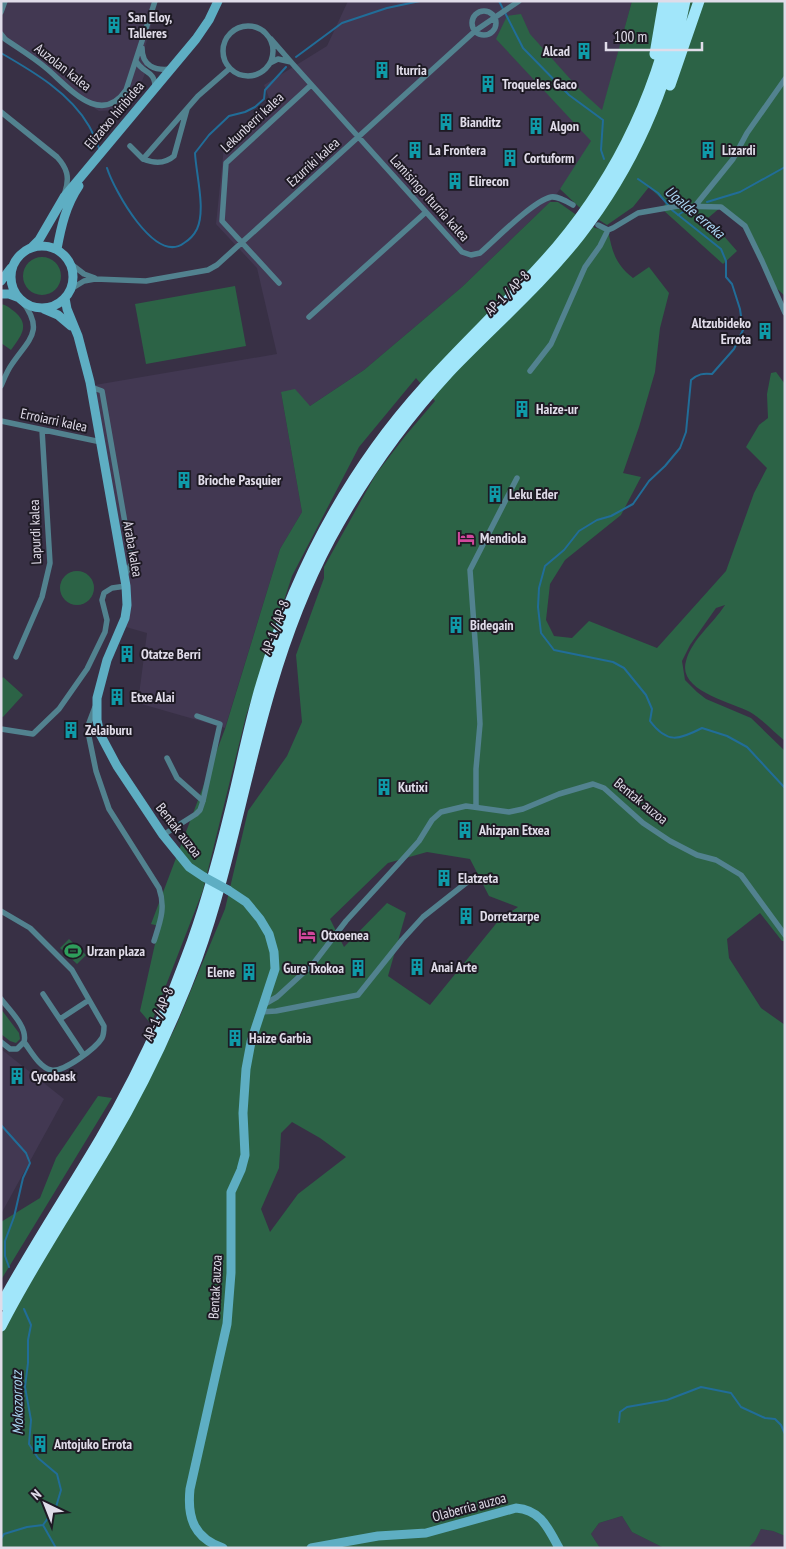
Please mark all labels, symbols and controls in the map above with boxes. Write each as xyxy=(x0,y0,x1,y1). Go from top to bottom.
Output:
place label: San Eloy, Talleres xyxy=(128,8,172,42)
building icon: San Eloy, Talleres xyxy=(104,15,124,35)
scale bar xyxy=(606,20,702,52)
text: 100 m xyxy=(614,27,647,46)
street label: Auzolan kalea xyxy=(31,39,95,95)
building icon: Alcad xyxy=(574,41,594,61)
place label: Alcad xyxy=(542,42,570,60)
building icon: Iturria xyxy=(372,60,392,80)
place label: Iturria xyxy=(396,61,427,79)
building icon: Troqueles Gaco xyxy=(478,74,498,94)
place label: Troqueles Gaco xyxy=(502,75,577,93)
street label: Elizatxo hiribidea xyxy=(80,77,148,153)
street label: Lekunberri kalea xyxy=(217,88,287,156)
building icon: Bianditz xyxy=(436,112,456,132)
place label: Bianditz xyxy=(460,113,501,131)
building icon: Algon xyxy=(526,116,546,136)
place label: Algon xyxy=(549,117,579,135)
street label: Ezurriki kalea xyxy=(283,134,343,190)
building icon: La Frontera xyxy=(405,140,425,160)
building icon: Lizardi xyxy=(698,140,718,160)
place label: La Frontera xyxy=(429,141,486,159)
place label: Lizardi xyxy=(722,141,756,159)
building icon: Cortuform xyxy=(500,148,520,168)
place label: Cortuform xyxy=(524,149,574,167)
street label: Lamisingo Iturria kalea xyxy=(386,151,474,245)
building icon: Elirecon xyxy=(445,171,465,191)
place label: Elirecon xyxy=(469,172,509,190)
water label: Ugalde erreka xyxy=(661,182,729,243)
street label: AP-1 / AP-8 xyxy=(481,267,533,319)
place label: Altzubideko Errota xyxy=(691,314,751,348)
building icon: Altzubideko Errota xyxy=(755,321,775,341)
building icon: Haize-ur xyxy=(512,399,532,419)
place label: Haize-ur xyxy=(536,400,579,418)
street label: Erroiarri kalea xyxy=(19,404,89,436)
building icon: Brioche Pasquier xyxy=(174,470,194,490)
place label: Brioche Pasquier xyxy=(198,471,282,489)
building icon: Leku Eder xyxy=(485,484,505,504)
place label: Leku Eder xyxy=(509,485,559,503)
street label: Lapurdi kalea xyxy=(25,499,45,565)
street label: Araba kalea xyxy=(119,520,147,578)
hotel icon: Mendiola xyxy=(456,528,476,548)
place label: Mendiola xyxy=(480,529,527,547)
street label: AP-1 / AP-8 xyxy=(257,597,293,657)
building icon: Bidegain xyxy=(446,615,466,635)
place label: Bidegain xyxy=(470,616,514,634)
building icon: Otatze Berri xyxy=(117,644,137,664)
place label: Otatze Berri xyxy=(141,645,201,663)
building icon: Etxe Alai xyxy=(107,687,127,707)
place label: Etxe Alai xyxy=(131,688,175,706)
building icon: Zelaiburu xyxy=(61,720,81,740)
place label: Zelaiburu xyxy=(85,721,132,739)
street label: Bentak auzoa xyxy=(610,774,672,828)
building icon: Kutixi xyxy=(374,777,394,797)
place label: Kutixi xyxy=(398,778,428,796)
street label: Bentak auzoa xyxy=(152,799,206,861)
building icon: Ahizpan Etxea xyxy=(455,820,475,840)
place label: Ahizpan Etxea xyxy=(478,821,550,839)
building icon: Elatzeta xyxy=(434,868,454,888)
place label: Elatzeta xyxy=(458,869,499,887)
building icon: Dorretzarpe xyxy=(456,906,476,926)
place label: Dorretzarpe xyxy=(480,907,539,925)
hotel icon: Otxoenea xyxy=(297,925,317,945)
place label: Otxoenea xyxy=(321,926,369,944)
sports icon: Urzan plaza xyxy=(63,941,83,961)
place label: Urzan plaza xyxy=(87,942,145,960)
building icon: Anai Arte xyxy=(407,957,427,977)
building icon: Gure Txokoa xyxy=(348,958,368,978)
place label: Anai Arte xyxy=(430,958,477,976)
place label: Gure Txokoa xyxy=(283,959,344,977)
building icon: Elene xyxy=(239,962,259,982)
place label: Elene xyxy=(207,963,235,981)
street label: AP-1 / AP-8 xyxy=(139,985,177,1043)
building icon: Haize Garbia xyxy=(225,1028,245,1048)
place label: Haize Garbia xyxy=(249,1029,312,1047)
building icon: Cycobask xyxy=(7,1066,27,1086)
place label: Cycobask xyxy=(31,1067,76,1085)
street label: Bentak auzoa xyxy=(204,1254,226,1320)
water label: Mokozorrotz xyxy=(7,1369,27,1435)
building icon: Antojuko Errota xyxy=(30,1434,50,1454)
place label: Antojuko Errota xyxy=(53,1435,132,1453)
north arrow xyxy=(20,1479,70,1529)
text: N xyxy=(27,1485,45,1504)
street label: Olaberria auzoa xyxy=(430,1488,508,1526)

